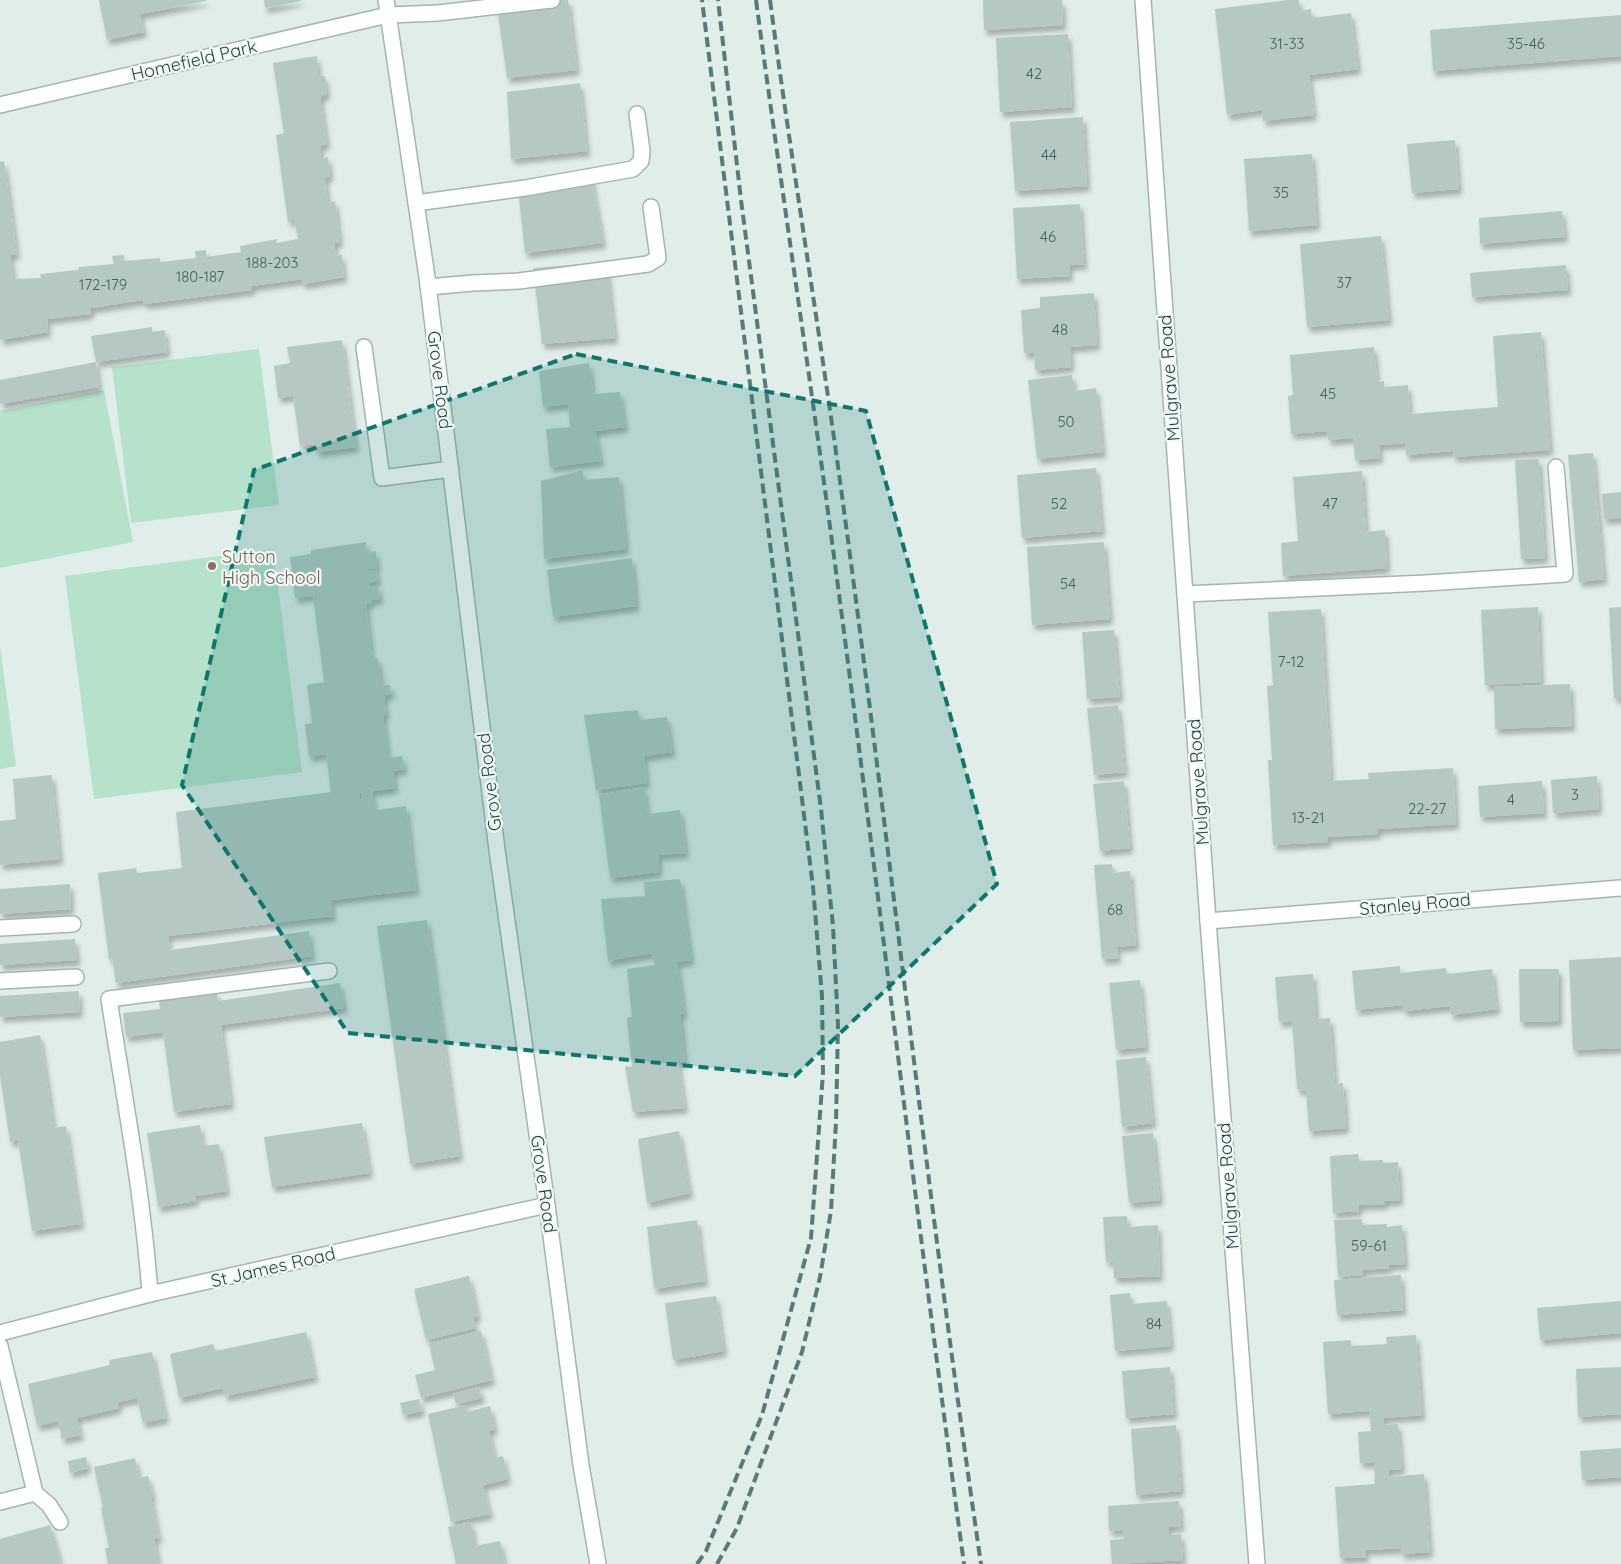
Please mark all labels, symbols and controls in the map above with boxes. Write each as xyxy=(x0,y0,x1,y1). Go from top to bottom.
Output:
street label: Homefield Park xyxy=(129,34,259,86)
house number: 31-33 xyxy=(1270,34,1305,53)
house number: 35-46 xyxy=(1507,34,1545,53)
house number: 42 xyxy=(1026,64,1042,83)
house number: 44 xyxy=(1041,145,1057,164)
house number: 35 xyxy=(1273,183,1289,202)
house number: 46 xyxy=(1040,227,1056,246)
house number: 188-203 xyxy=(246,253,298,272)
house number: 180-187 xyxy=(176,267,225,286)
house number: 37 xyxy=(1336,273,1352,292)
house number: 172-179 xyxy=(79,275,127,294)
street label: Mulgrave Road xyxy=(1153,314,1185,442)
house number: 48 xyxy=(1052,320,1068,339)
street label: Grove Road xyxy=(423,329,457,431)
house number: 45 xyxy=(1320,384,1336,403)
house number: 50 xyxy=(1057,412,1075,431)
house number: 52 xyxy=(1051,494,1067,513)
house number: 47 xyxy=(1322,494,1338,513)
place label: Sutton High School xyxy=(222,545,321,589)
marker: Sutton High School xyxy=(206,560,218,572)
house number: 54 xyxy=(1060,574,1076,593)
house number: 7-12 xyxy=(1278,652,1304,671)
street label: Mulgrave Road xyxy=(1182,718,1214,846)
street label: Grove Road xyxy=(472,731,506,833)
house number: 3 xyxy=(1571,785,1579,804)
house number: 4 xyxy=(1507,790,1515,809)
house number: 22-27 xyxy=(1408,799,1446,818)
house number: 13-21 xyxy=(1291,808,1325,827)
street label: Stanley Road xyxy=(1359,888,1471,920)
house number: 68 xyxy=(1107,900,1123,919)
street label: Mulgrave Road xyxy=(1212,1122,1244,1250)
street label: Grove Road xyxy=(526,1133,562,1235)
house number: 59-61 xyxy=(1351,1236,1387,1255)
street label: St James Road xyxy=(209,1242,337,1292)
house number: 84 xyxy=(1146,1314,1162,1333)

